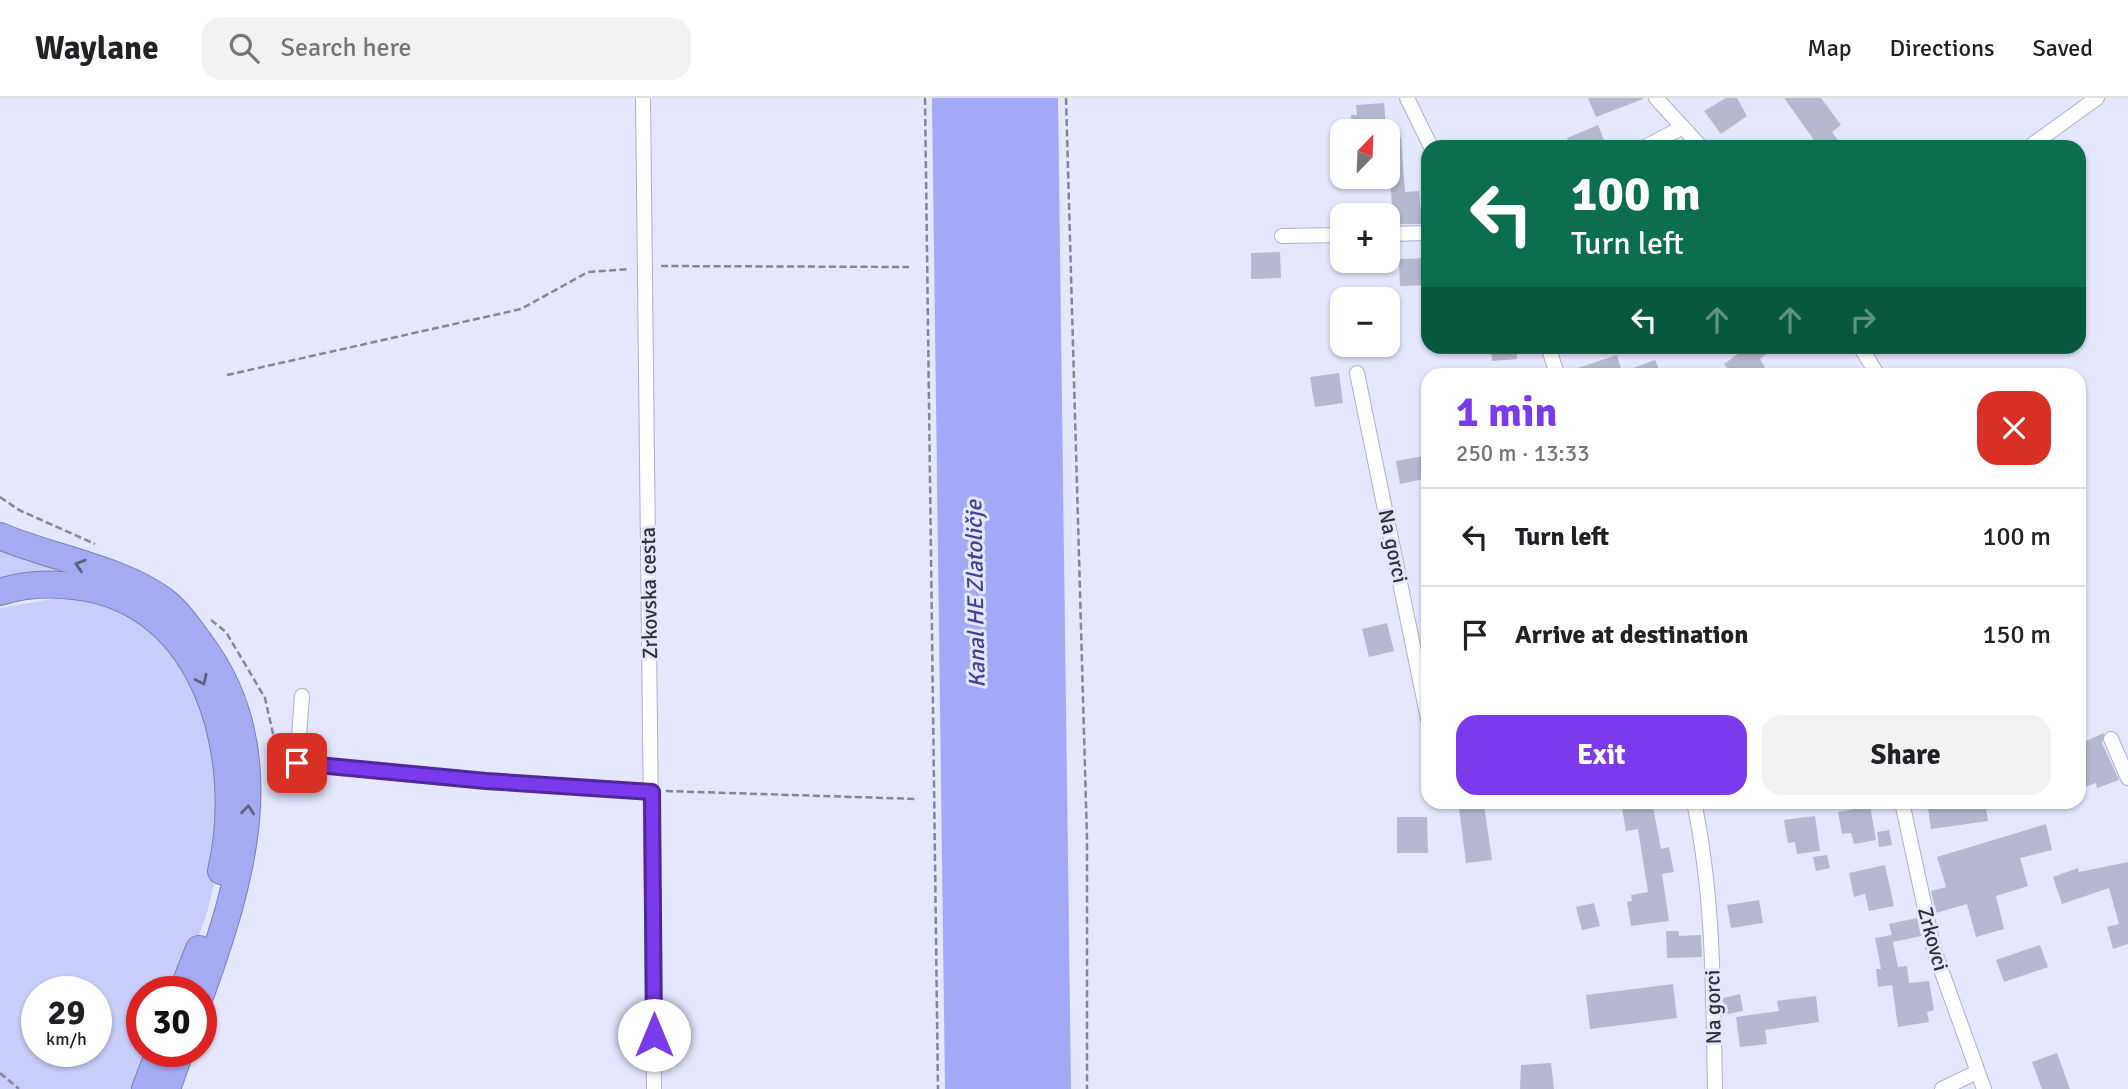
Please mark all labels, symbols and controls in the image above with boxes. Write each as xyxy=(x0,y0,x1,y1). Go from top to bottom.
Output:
search box xyxy=(201,17,691,80)
text: Waylane xyxy=(35,28,159,69)
icon: search xyxy=(225,29,263,67)
text: Search here xyxy=(281,32,412,64)
text: Map xyxy=(1807,33,1852,63)
text: Directions xyxy=(1890,33,1995,63)
text: Saved xyxy=(2033,33,2093,63)
north arrow xyxy=(1330,119,1400,189)
map controls xyxy=(1330,119,1400,357)
text: 100 m xyxy=(1571,164,1701,224)
icon: left xyxy=(1456,168,1547,259)
button: + xyxy=(1330,203,1400,273)
text: Turn left xyxy=(1571,224,1684,263)
button: − xyxy=(1330,287,1400,357)
icon: left xyxy=(1625,301,1663,339)
icon: ahead xyxy=(1698,301,1736,339)
icon: ahead xyxy=(1771,301,1809,339)
icon: right xyxy=(1844,301,1882,339)
text: 1 min xyxy=(1456,387,1557,438)
button: close xyxy=(1977,391,2051,465)
text: 250 m · 13:33 xyxy=(1456,439,1590,468)
water label: Kanal HE Zlatoličje xyxy=(959,498,992,688)
street label: Na gorci xyxy=(1373,507,1413,585)
icon: left xyxy=(1456,518,1494,556)
text: Turn left xyxy=(1515,521,1609,553)
text: 100 m xyxy=(1982,521,2051,553)
street label: Zrkovska cesta xyxy=(635,527,663,659)
one-way arrow xyxy=(74,559,87,573)
icon: arrive xyxy=(1456,616,1494,654)
text: Arrive at destination xyxy=(1515,619,1748,651)
text: 150 m xyxy=(1982,619,2051,651)
one-way arrow xyxy=(193,673,207,685)
button: Exit xyxy=(1456,715,1747,795)
button: Share xyxy=(1761,715,2051,795)
pin xyxy=(267,733,327,793)
icon: arrive xyxy=(278,744,316,782)
one-way arrow xyxy=(240,804,255,815)
street label: Zrkovci xyxy=(1912,904,1954,974)
street label: Na gorci xyxy=(1699,969,1727,1045)
speed limit sign: 30 xyxy=(126,976,217,1067)
text: 29 xyxy=(48,991,85,1034)
position arrow xyxy=(617,998,691,1072)
text: km/h xyxy=(46,1028,87,1050)

